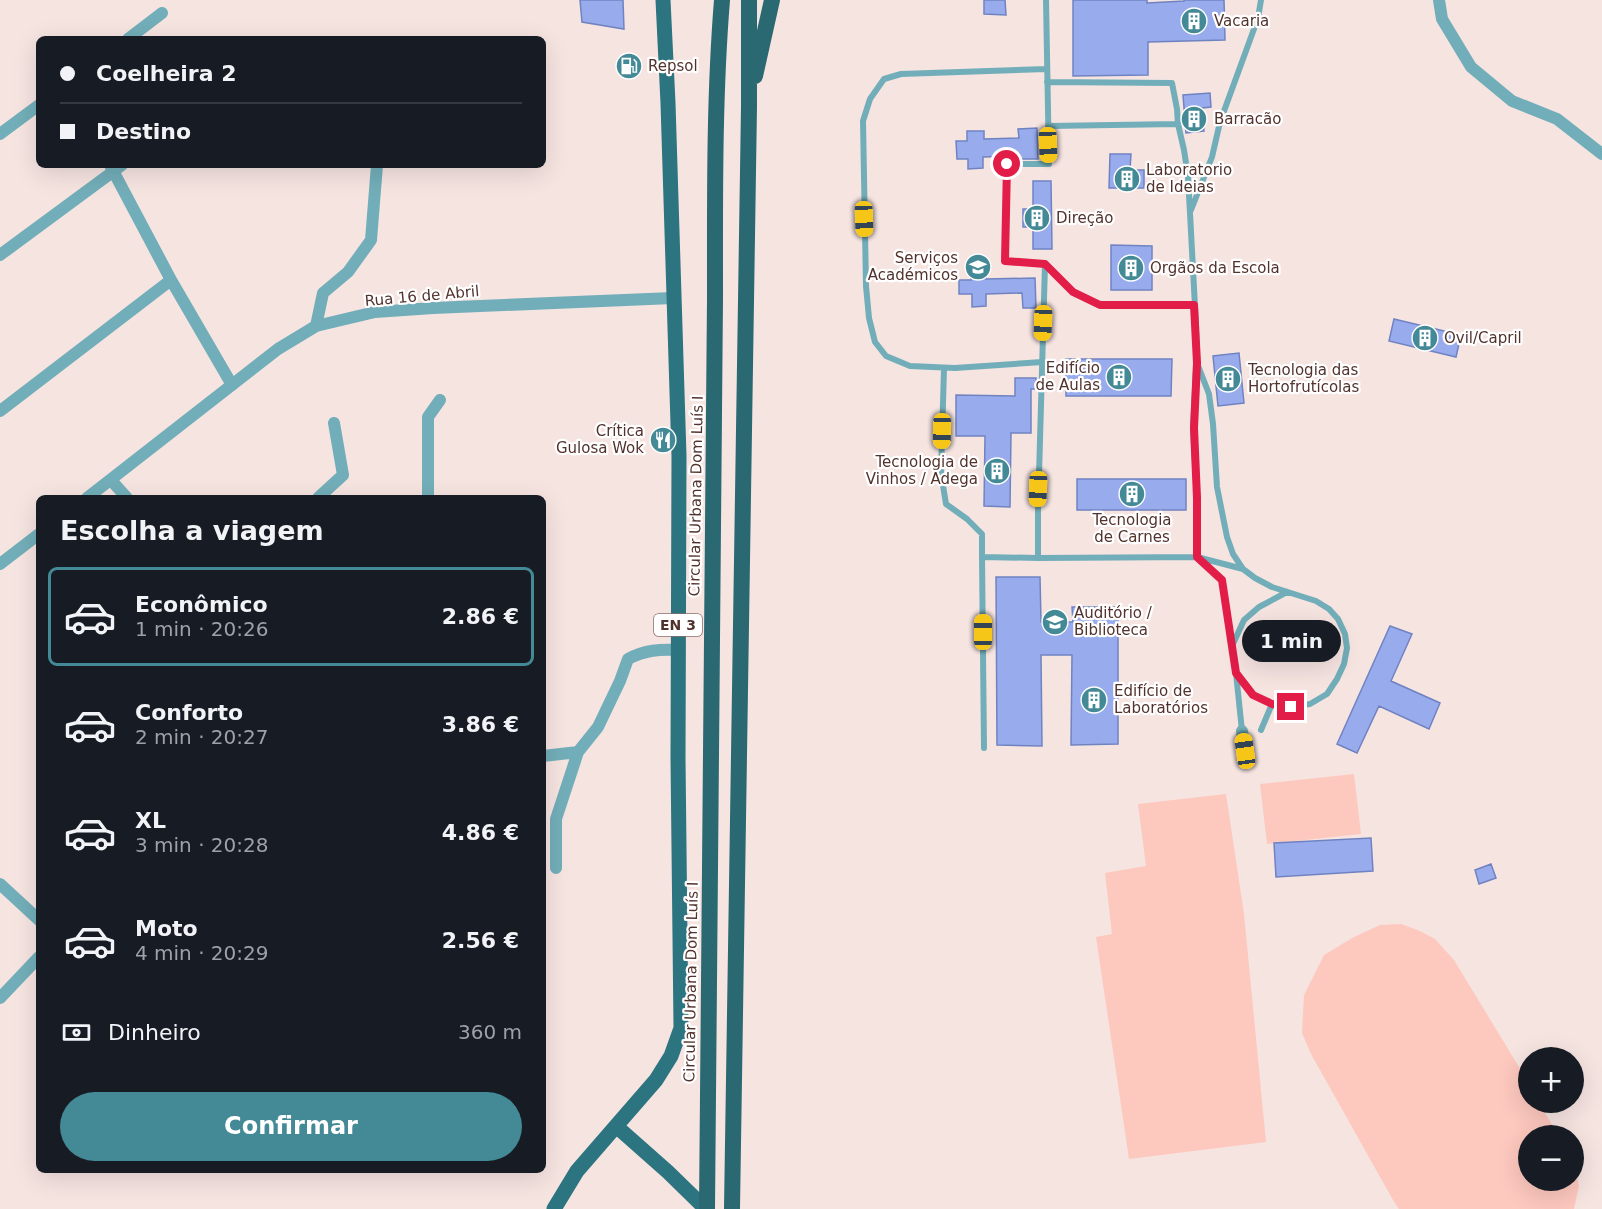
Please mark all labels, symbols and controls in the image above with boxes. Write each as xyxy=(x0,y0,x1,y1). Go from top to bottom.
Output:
building icon: Vacaria xyxy=(1179,6,1209,36)
place label: Vacaria xyxy=(1214,12,1269,30)
fuel station icon: Repsol xyxy=(614,51,644,81)
place label: Repsol xyxy=(648,57,698,75)
text: Coelheira 2 xyxy=(96,61,237,86)
building icon: Barracão xyxy=(1179,104,1209,134)
place label: Barracão xyxy=(1214,110,1281,128)
text: Destino xyxy=(96,119,191,144)
car xyxy=(1038,127,1058,163)
route start xyxy=(993,150,1020,177)
place label: Laboratorio de Ideias xyxy=(1146,161,1232,196)
building icon: Laboratorio de Ideias xyxy=(1112,164,1142,194)
car xyxy=(854,201,874,237)
building icon: Direção xyxy=(1022,203,1052,233)
place label: Direção xyxy=(1056,209,1113,227)
place label: Serviços Académicos xyxy=(868,249,958,284)
school or university icon: Serviços Académicos xyxy=(963,252,993,282)
building icon: Orgãos da Escola xyxy=(1116,253,1146,283)
place label: Orgãos da Escola xyxy=(1150,259,1280,277)
street label: Rua 16 de Abril xyxy=(364,282,480,310)
car xyxy=(1033,305,1053,341)
building icon: Ovil/Capril xyxy=(1410,323,1440,353)
place label: Ovil/Capril xyxy=(1444,329,1522,347)
place label: Edifício de Aulas xyxy=(1036,359,1100,394)
place label: Tecnologia das Hortofrutícolas xyxy=(1247,361,1359,396)
building icon: Edifício de Aulas xyxy=(1104,362,1134,392)
building icon: Tecnologia das Hortofrutícolas xyxy=(1213,364,1243,394)
street label: Circular Urbana Dom Luís I xyxy=(685,395,707,597)
car xyxy=(933,413,951,449)
place label: Crítica Gulosa Wok xyxy=(556,422,644,457)
restaurant icon: Crítica Gulosa Wok xyxy=(648,425,678,455)
place label: Tecnologia de Vinhos / Adega xyxy=(866,453,978,488)
building icon: Tecnologia de Vinhos / Adega xyxy=(982,456,1012,486)
car xyxy=(1028,471,1048,507)
building icon: Tecnologia de Carnes xyxy=(1117,479,1147,509)
place label: Tecnologia de Carnes xyxy=(1092,511,1172,546)
text: Escolha a viagem xyxy=(60,515,324,546)
icon: car xyxy=(63,590,117,644)
text: Econômico xyxy=(135,592,268,617)
text: 2.86 € xyxy=(442,604,519,629)
place label: Auditório / Biblioteca xyxy=(1074,604,1153,639)
school or university icon: Auditório / Biblioteca xyxy=(1040,607,1070,637)
road number: EN 3 xyxy=(654,614,702,636)
car xyxy=(974,614,992,650)
text: 1 min · 20:26 xyxy=(135,617,269,641)
callout: 1 min xyxy=(1242,620,1340,662)
text: 1 min xyxy=(1260,629,1323,653)
place label: Edifício de Laboratórios xyxy=(1114,682,1208,717)
building icon: Edifício de Laboratórios xyxy=(1079,685,1109,715)
route end xyxy=(1277,693,1304,720)
icon: car xyxy=(63,698,117,752)
text: Conforto xyxy=(135,700,243,725)
text: 3.86 € xyxy=(442,712,519,737)
text: 2 min · 20:27 xyxy=(135,725,269,749)
car xyxy=(1234,732,1256,770)
icon: car xyxy=(63,806,117,860)
text: XL xyxy=(135,808,166,833)
text: 4.86 € xyxy=(442,820,519,845)
text: 3 min · 20:28 xyxy=(135,833,269,857)
street label: Circular Urbana Dom Luís I xyxy=(680,881,702,1083)
icon: car xyxy=(63,914,117,968)
text: Moto xyxy=(135,916,198,941)
text: 2.56 € xyxy=(442,928,519,953)
text: 4 min · 20:29 xyxy=(135,941,269,965)
icon: cash xyxy=(60,1016,93,1049)
text: Dinheiro xyxy=(108,1020,201,1045)
text: 360 m xyxy=(458,1020,522,1044)
map controls xyxy=(1518,1047,1584,1191)
button: + xyxy=(1518,1047,1584,1113)
button: Confirmar xyxy=(60,1092,522,1161)
button: − xyxy=(1518,1125,1584,1191)

